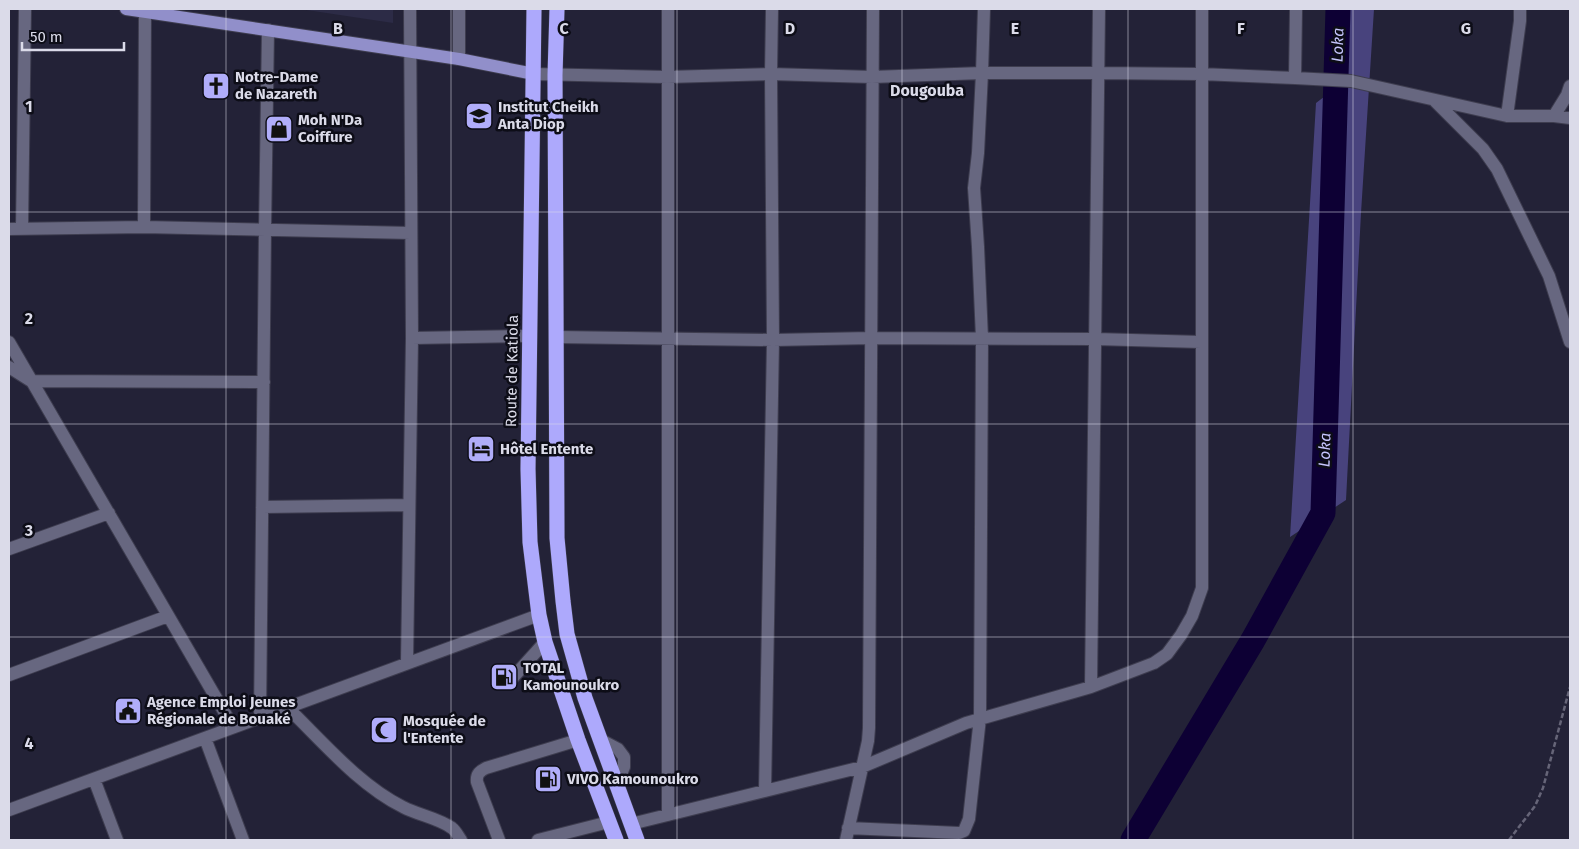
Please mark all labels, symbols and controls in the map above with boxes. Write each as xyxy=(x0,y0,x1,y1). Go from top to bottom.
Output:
text: B xyxy=(333,19,343,38)
text: C xyxy=(559,19,569,38)
text: D xyxy=(785,19,795,38)
text: E xyxy=(1011,19,1019,38)
text: F xyxy=(1237,19,1245,38)
text: G xyxy=(1461,19,1471,38)
scale bar xyxy=(22,20,125,52)
water label: Loka xyxy=(1327,27,1348,63)
text: 50 m xyxy=(30,28,63,46)
place label: Notre-Dame de Nazareth xyxy=(235,68,318,103)
church icon: Notre-Dame de Nazareth xyxy=(201,71,231,101)
district label: Dougouba xyxy=(890,81,964,100)
text: 1 xyxy=(25,97,33,116)
place label: Institut Cheikh Anta Diop xyxy=(497,98,599,133)
school or university icon: Institut Cheikh Anta Diop xyxy=(464,101,494,131)
place label: Moh N'Da Coiffure xyxy=(298,111,362,146)
shop icon: Moh N'Da Coiffure xyxy=(264,114,294,144)
text: 2 xyxy=(25,309,33,328)
street label: Route de Katiola xyxy=(502,315,522,427)
water label: Loka xyxy=(1314,432,1335,468)
hotel icon: Hôtel Entente xyxy=(466,434,496,464)
place label: Hôtel Entente xyxy=(500,440,593,458)
text: 3 xyxy=(24,521,33,540)
place label: TOTAL Kamounoukro xyxy=(523,659,619,694)
fuel station icon: TOTAL Kamounoukro xyxy=(489,662,519,692)
place label: Agence Emploi Jeunes Régionale de Bouaké xyxy=(146,693,296,728)
public building icon: Agence Emploi Jeunes Régionale de Bouaké xyxy=(113,696,143,726)
place label: Mosquée de l'Entente xyxy=(403,712,486,747)
mosque icon: Mosquée de l'Entente xyxy=(369,715,399,745)
text: 4 xyxy=(24,734,34,753)
fuel station icon: VIVO Kamounoukro xyxy=(533,764,563,794)
place label: VIVO Kamounoukro xyxy=(566,770,699,788)

